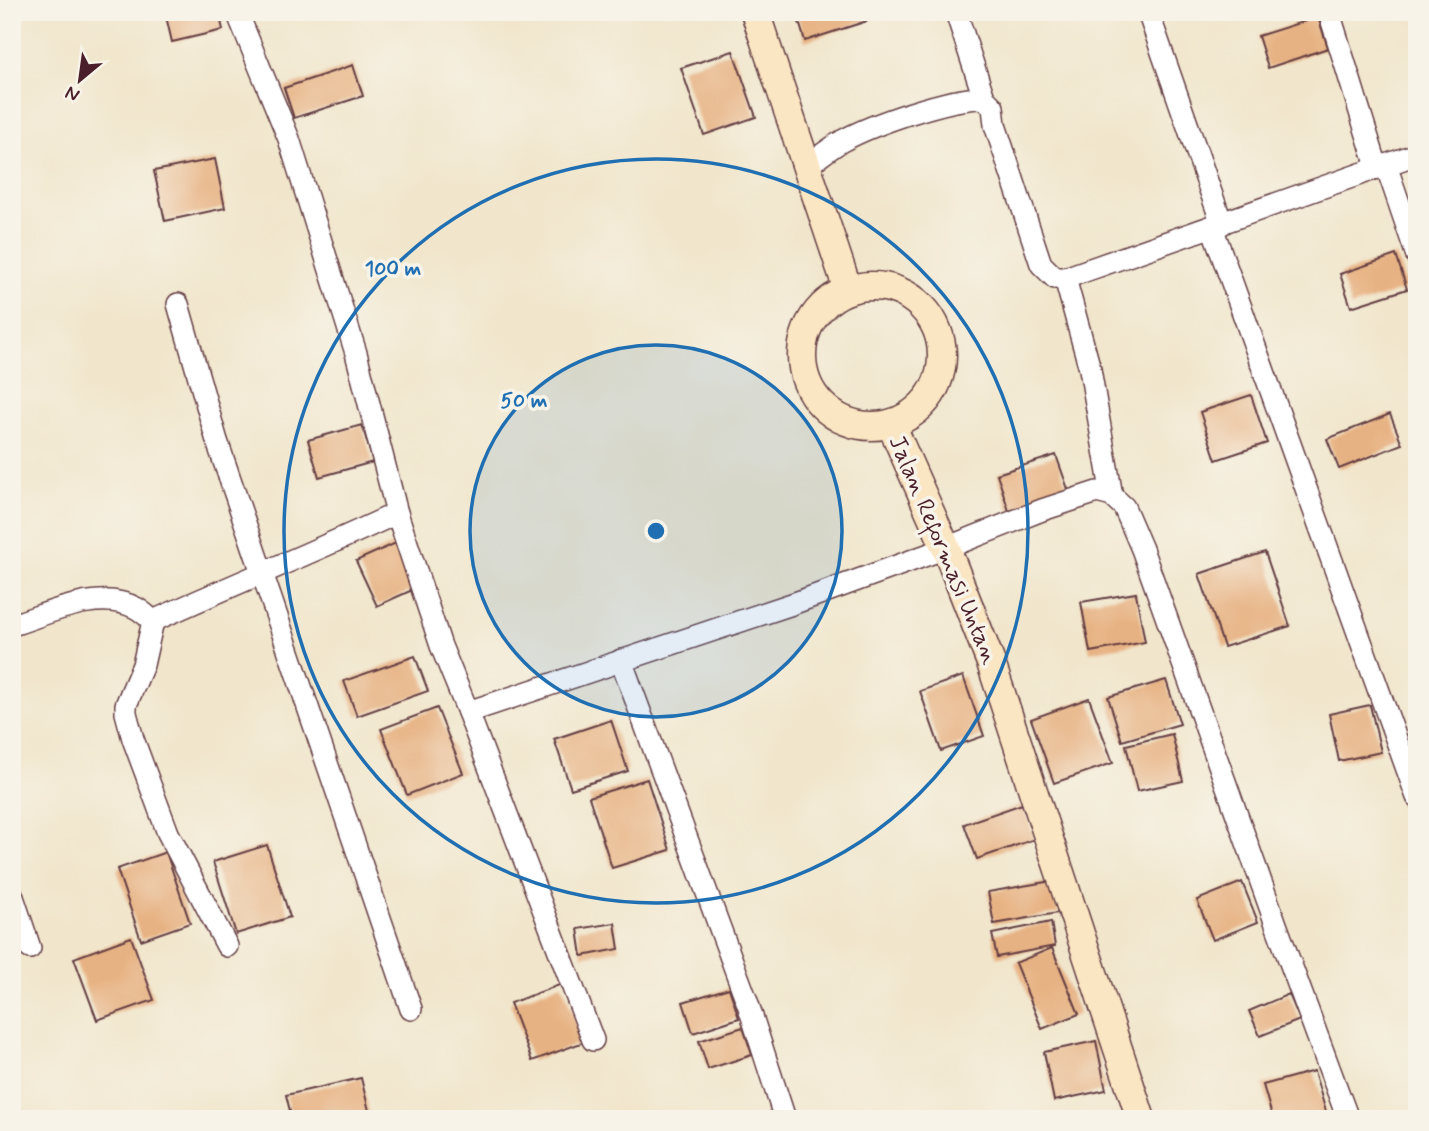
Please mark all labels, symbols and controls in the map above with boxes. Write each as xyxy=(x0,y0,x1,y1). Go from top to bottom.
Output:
north arrow xyxy=(46,46,116,116)
text: N xyxy=(61,80,84,108)
text: 100 m xyxy=(365,255,421,283)
text: 50 m xyxy=(501,387,548,415)
street label: Jalan Reformasi Untan xyxy=(879,431,1005,670)
centre of rings xyxy=(644,519,668,543)

